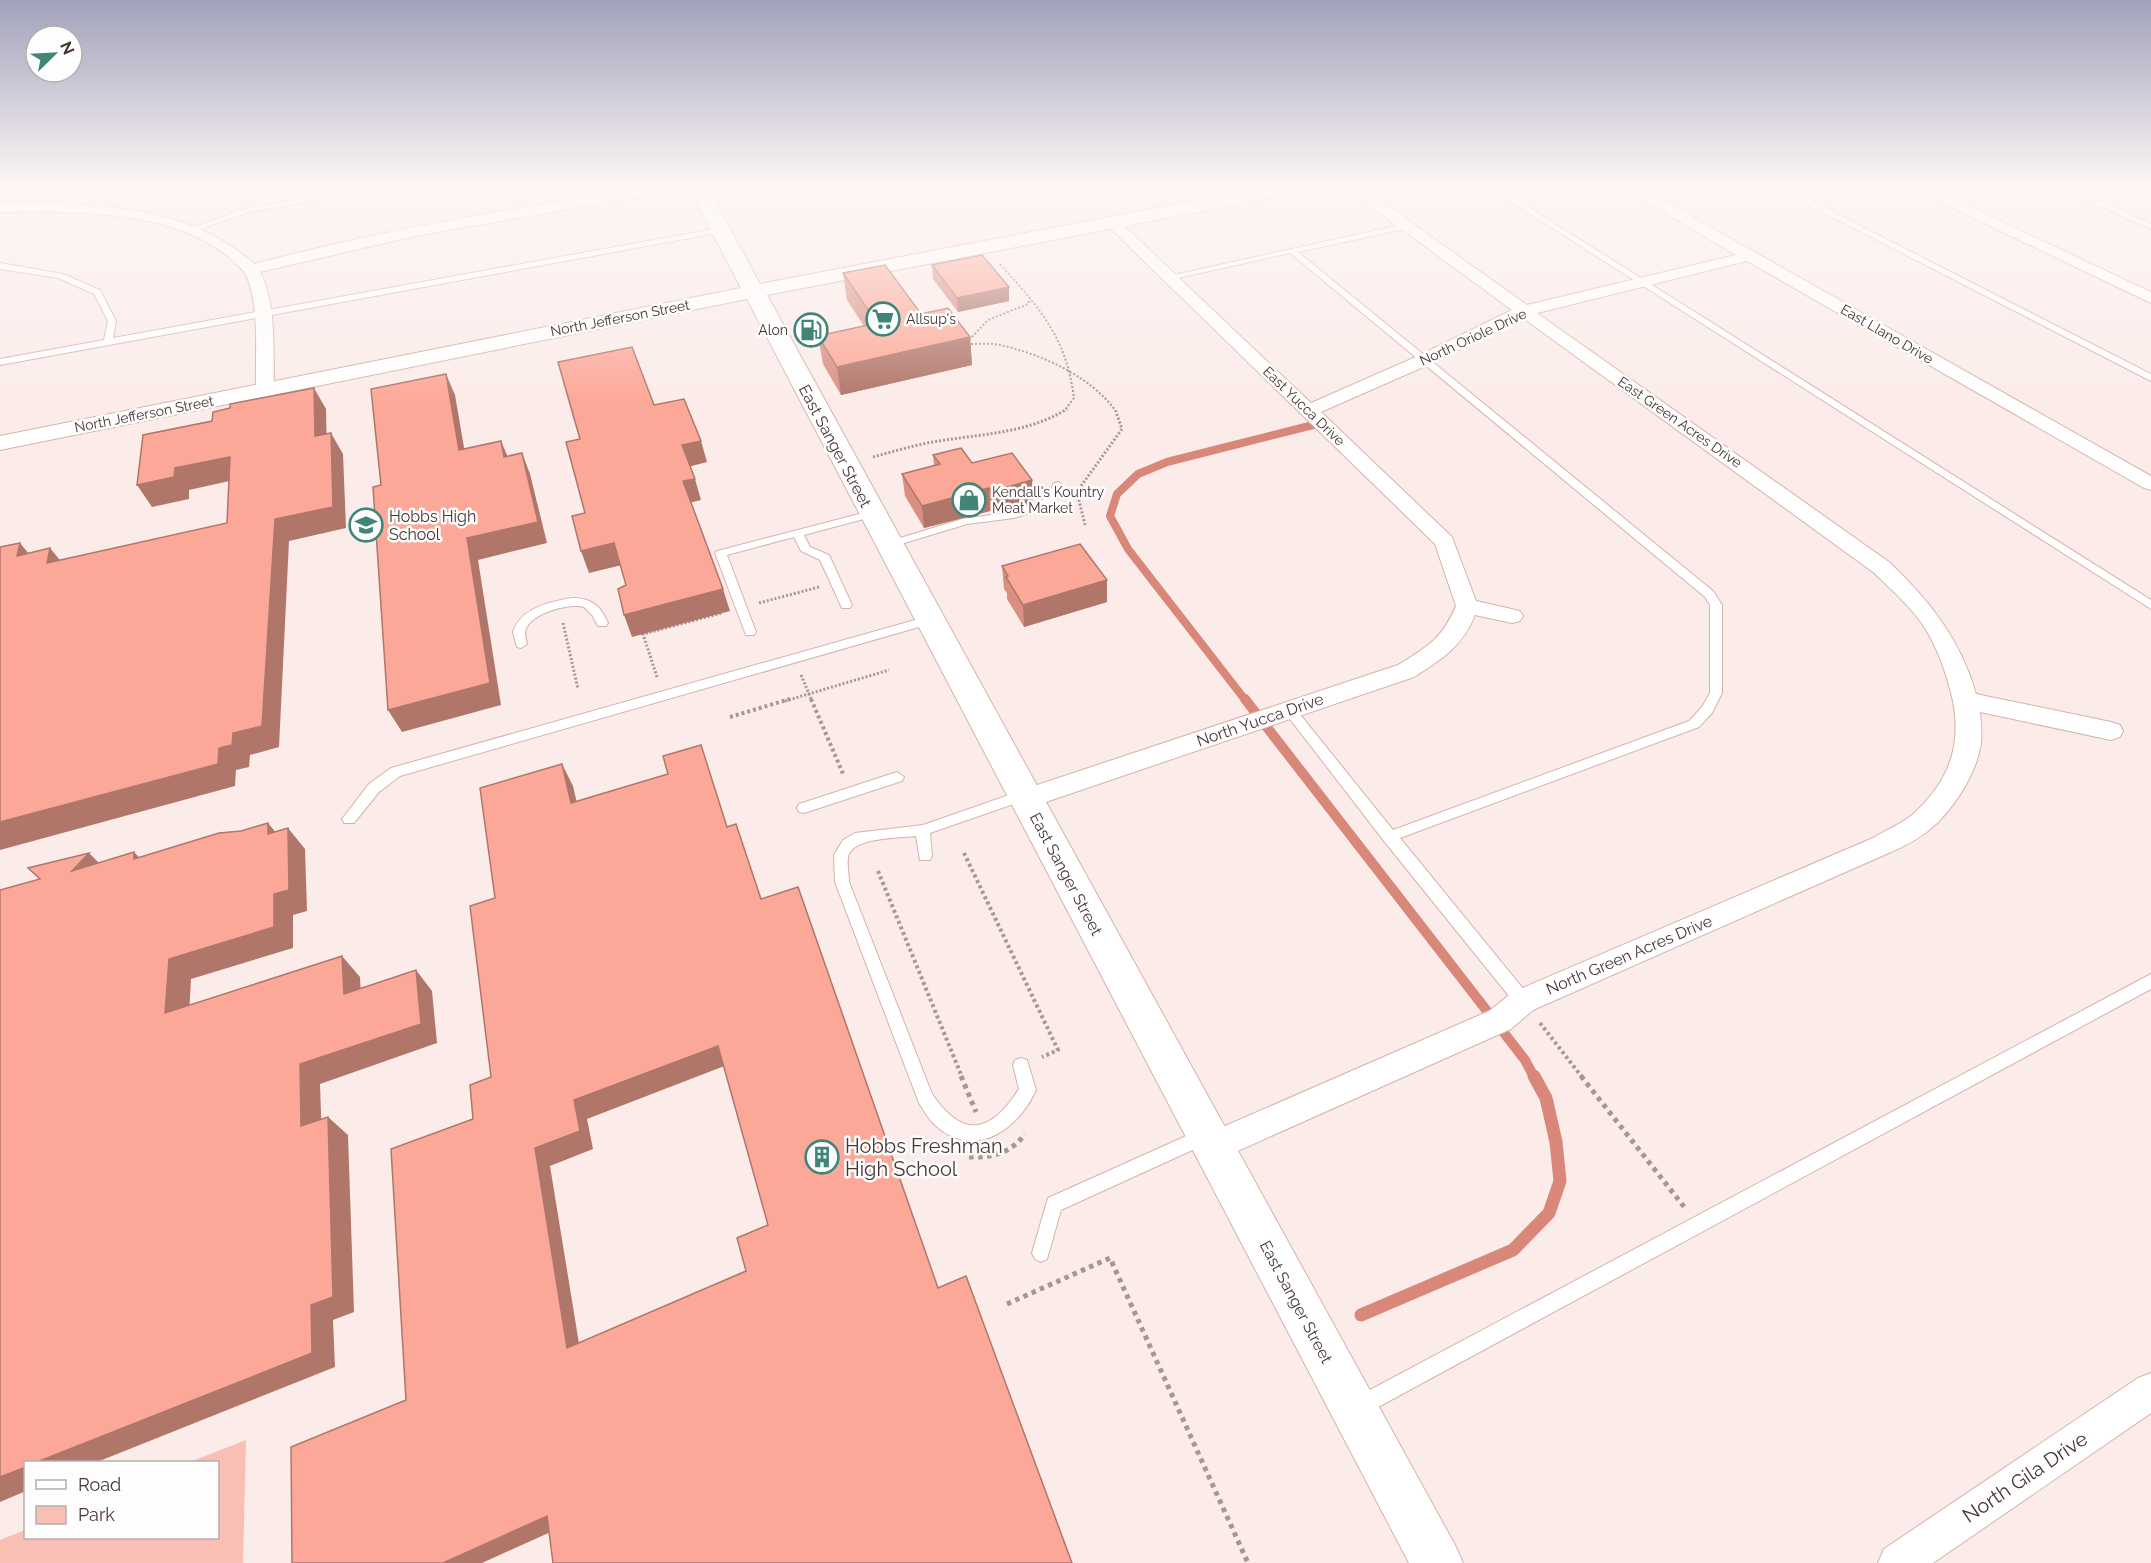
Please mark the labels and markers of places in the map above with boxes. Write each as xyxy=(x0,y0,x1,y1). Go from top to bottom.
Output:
supermarket icon: Allsup's xyxy=(865,301,901,337)
place label: Allsup's xyxy=(906,311,956,327)
fuel station icon: Alon xyxy=(793,312,829,348)
place label: Alon xyxy=(758,322,788,338)
shop icon: Kendall's Kountry Meat Market xyxy=(951,482,987,518)
place label: Kendall's Kountry Meat Market xyxy=(992,484,1105,516)
school or university icon: Hobbs High School xyxy=(348,507,384,543)
place label: Hobbs High School xyxy=(389,507,476,544)
place label: Hobbs Freshman High School xyxy=(845,1134,1003,1181)
building icon: Hobbs Freshman High School xyxy=(804,1139,840,1175)

